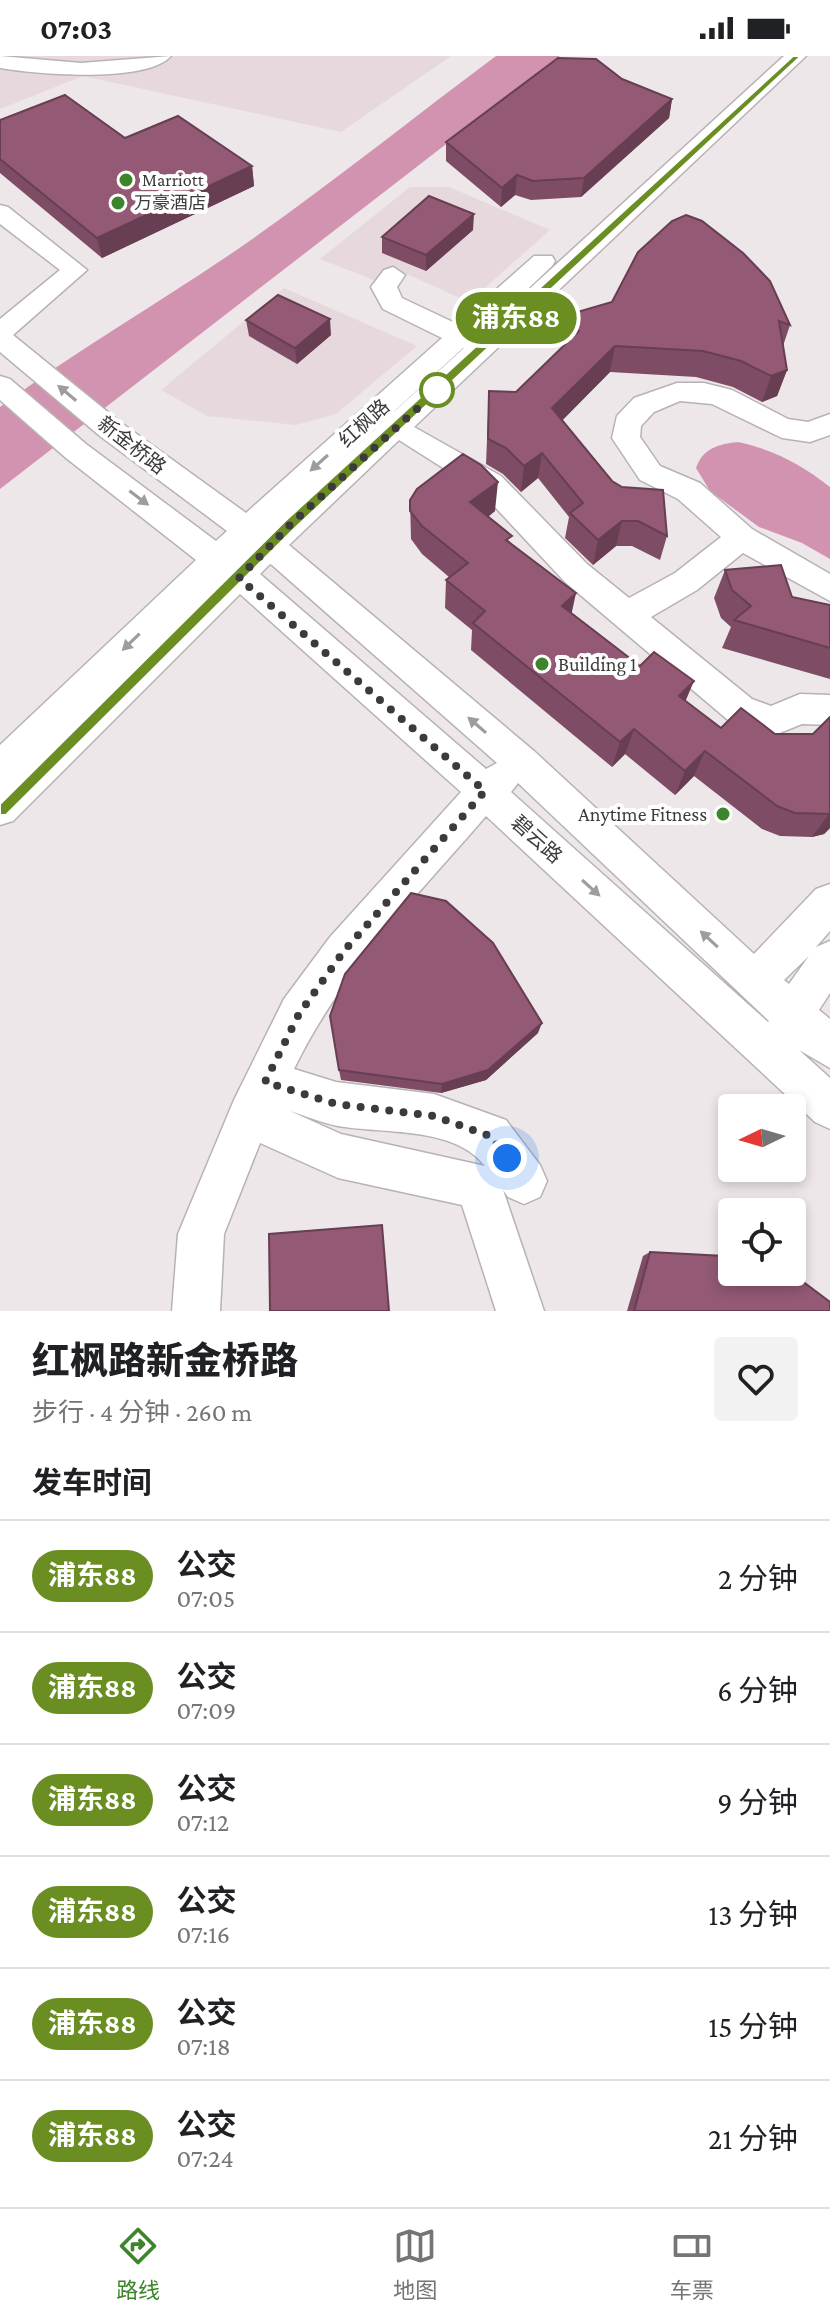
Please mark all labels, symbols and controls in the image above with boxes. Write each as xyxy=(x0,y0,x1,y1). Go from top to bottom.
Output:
text: 07:03 xyxy=(40,12,112,45)
place label: Marriott xyxy=(142,170,205,190)
marker: Marriott xyxy=(117,171,135,189)
place label: 万豪酒店 xyxy=(134,193,206,213)
marker: 万豪酒店 xyxy=(109,194,127,212)
line badge: 浦东88 xyxy=(460,292,572,344)
text: 浦东88 xyxy=(472,302,560,333)
unlabelled marker xyxy=(420,373,454,407)
one-way arrow xyxy=(57,385,77,402)
street label: 红枫路 xyxy=(334,395,394,451)
street label: 新金桥路 xyxy=(94,412,170,478)
one-way arrow xyxy=(310,454,330,471)
one-way arrow xyxy=(129,489,149,505)
one-way arrow xyxy=(122,632,141,650)
place label: Building 1 xyxy=(558,653,637,676)
marker: Building 1 xyxy=(533,655,551,673)
one-way arrow xyxy=(467,716,486,734)
place label: Anytime Fitness xyxy=(578,803,707,826)
marker: Anytime Fitness xyxy=(714,805,732,823)
street label: 碧云路 xyxy=(507,811,567,867)
one-way arrow xyxy=(581,879,600,897)
one-way arrow xyxy=(700,930,719,948)
north arrow xyxy=(718,1094,806,1182)
map controls xyxy=(718,1094,806,1286)
your location xyxy=(487,1138,527,1178)
button: locate xyxy=(718,1198,806,1286)
button: heart xyxy=(714,1337,798,1421)
text: 红枫路新金桥路 xyxy=(32,1340,298,1382)
text: 步行 · 4 分钟 · 260 m xyxy=(32,1398,252,1427)
text: 发车时间 xyxy=(32,1466,152,1499)
text: 公交 xyxy=(177,1548,237,1581)
text: 浦东88 xyxy=(48,1560,137,1591)
text: 2 分钟 xyxy=(718,1562,798,1595)
text: 07:05 xyxy=(177,1584,235,1613)
text: 公交 xyxy=(177,1660,237,1693)
text: 浦东88 xyxy=(48,1672,137,1703)
text: 6 分钟 xyxy=(717,1674,798,1707)
text: 07:09 xyxy=(177,1696,236,1725)
text: 公交 xyxy=(177,1772,237,1805)
text: 浦东88 xyxy=(48,1784,137,1815)
text: 9 分钟 xyxy=(717,1786,798,1819)
text: 07:12 xyxy=(177,1808,229,1837)
text: 公交 xyxy=(177,1884,237,1917)
text: 浦东88 xyxy=(48,1896,137,1927)
text: 13 分钟 xyxy=(708,1898,798,1931)
text: 07:16 xyxy=(177,1920,230,1949)
text: 公交 xyxy=(177,1996,237,2029)
text: 浦东88 xyxy=(48,2008,137,2039)
text: 15 分钟 xyxy=(708,2010,798,2043)
text: 07:18 xyxy=(177,2032,231,2061)
text: 公交 xyxy=(177,2108,237,2141)
text: 浦东88 xyxy=(48,2120,137,2151)
text: 21 分钟 xyxy=(708,2122,798,2155)
text: 07:24 xyxy=(177,2144,234,2173)
tab: 路线 xyxy=(116,2224,160,2304)
tab: 地图 xyxy=(393,2224,437,2304)
tab: 车票 xyxy=(670,2224,714,2304)

